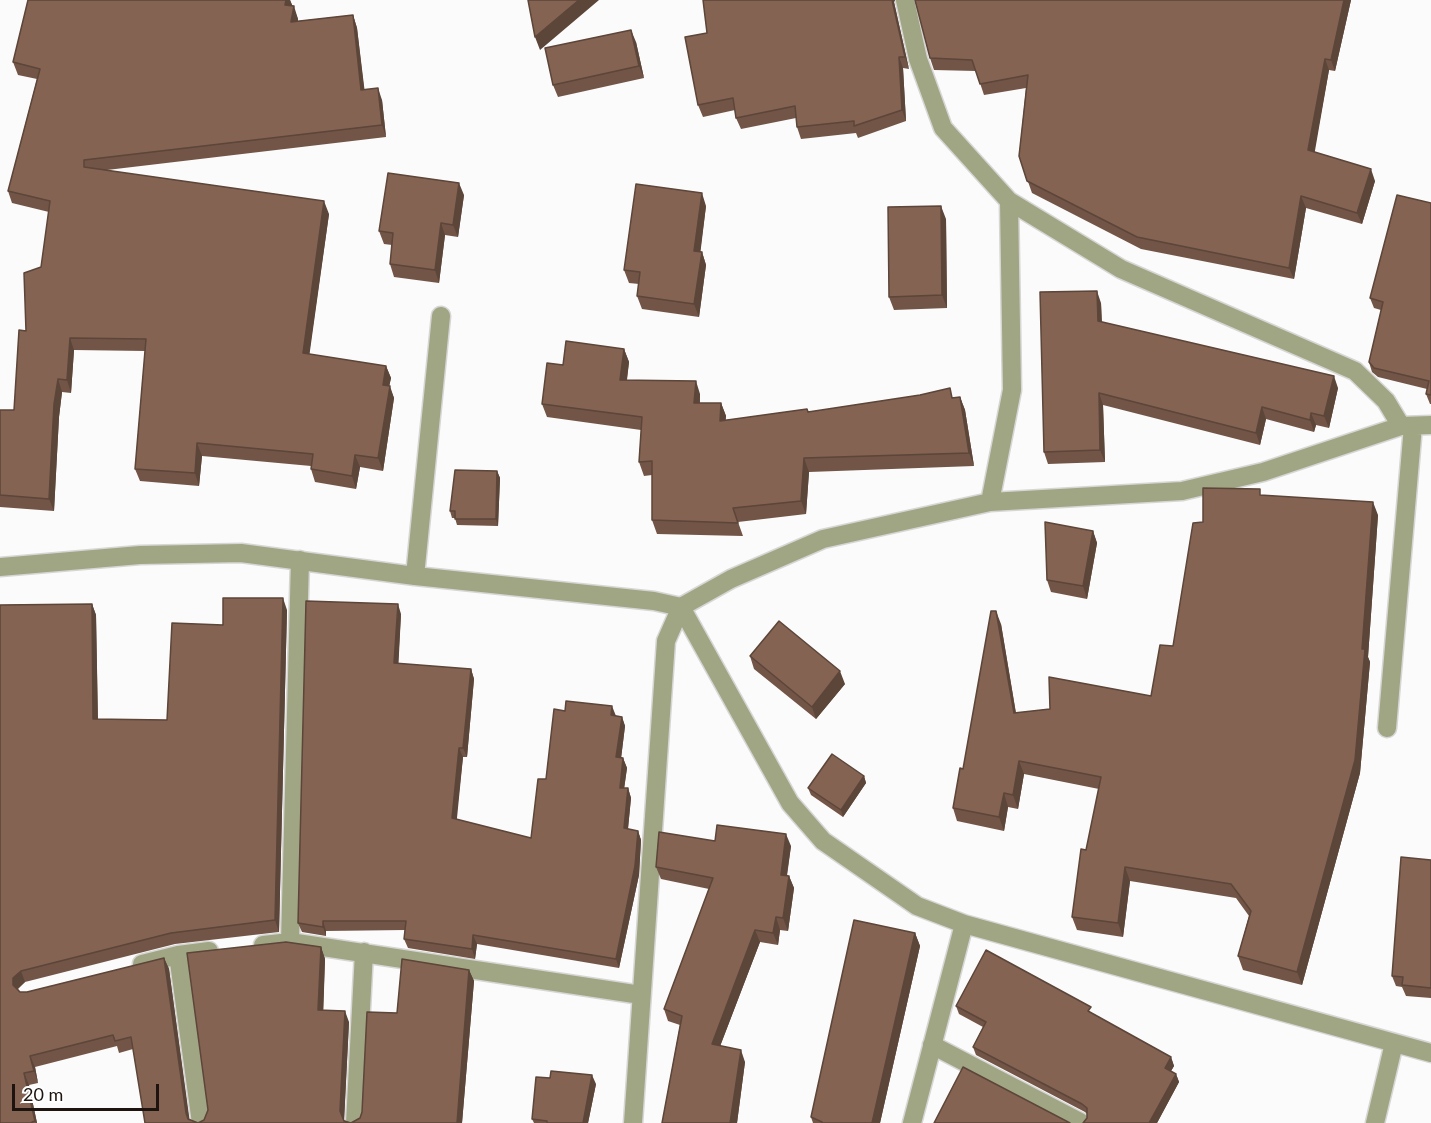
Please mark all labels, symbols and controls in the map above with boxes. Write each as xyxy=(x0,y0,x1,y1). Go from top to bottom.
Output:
scale bar xyxy=(15,1072,162,1110)
text: 20 m xyxy=(23,1083,63,1105)

